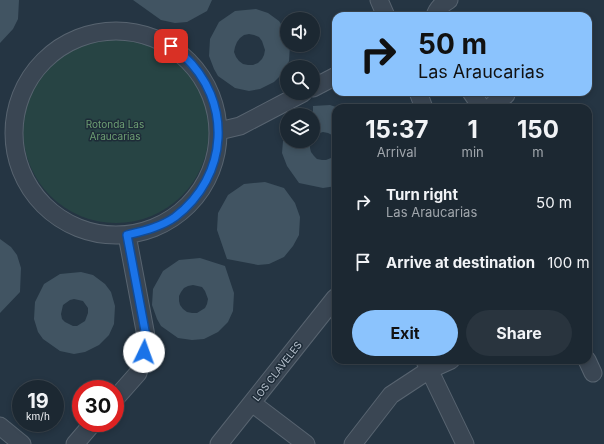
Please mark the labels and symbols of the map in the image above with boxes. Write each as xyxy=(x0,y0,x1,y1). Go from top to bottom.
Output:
pin xyxy=(154,29,188,63)
park label: Rotonda Las Araucarias xyxy=(86,118,144,142)
position arrow xyxy=(123,331,165,373)
street label: LOS CLAVELES xyxy=(250,339,304,403)
speed limit sign: 30 xyxy=(72,380,124,432)

